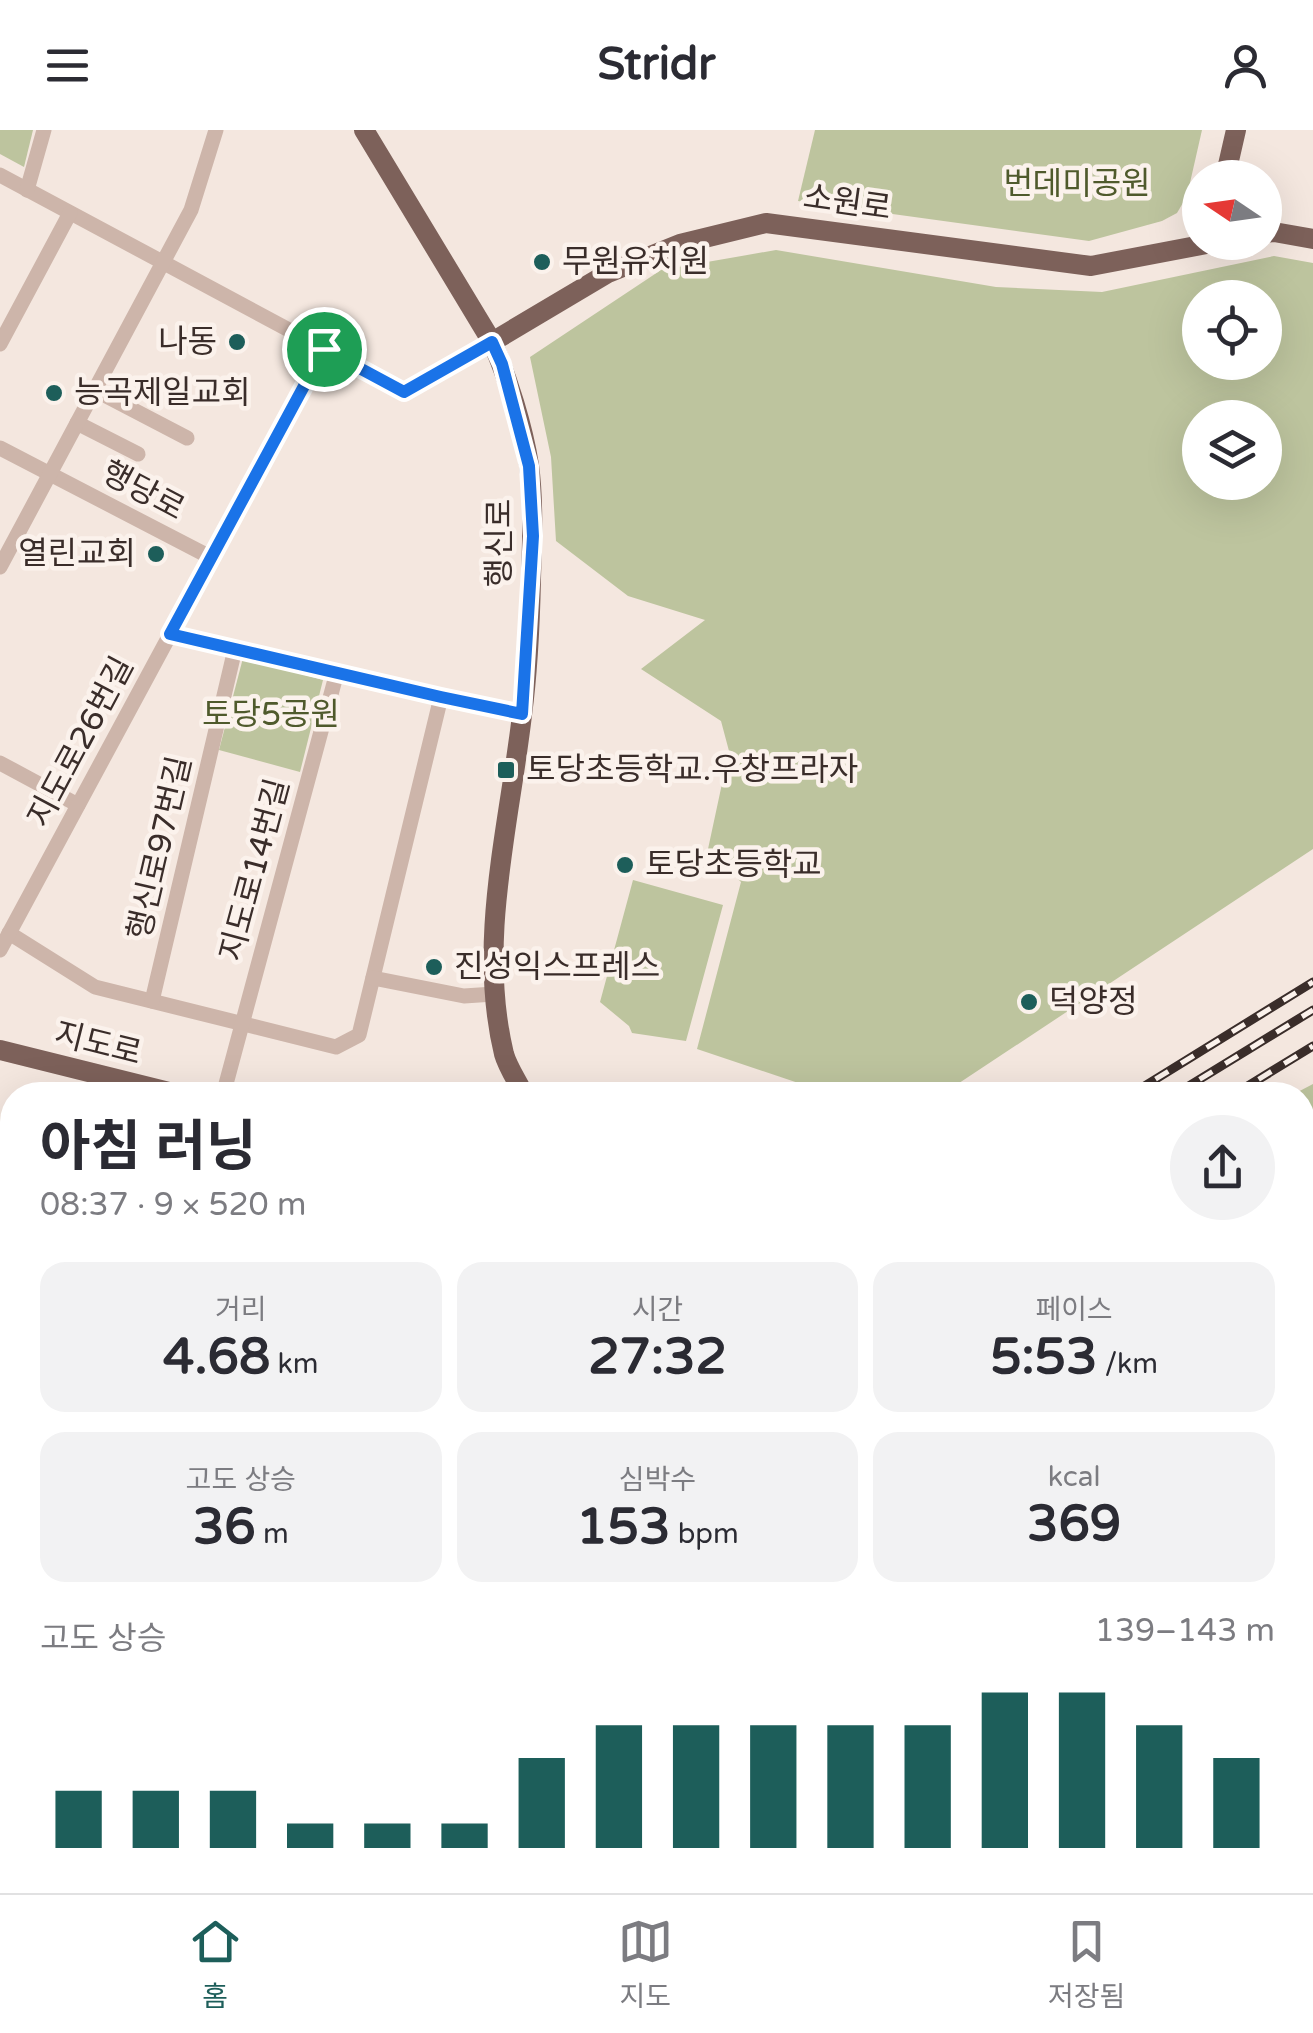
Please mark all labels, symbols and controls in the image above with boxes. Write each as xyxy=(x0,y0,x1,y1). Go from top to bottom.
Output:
icon: menu xyxy=(40,38,95,93)
text: Stridr xyxy=(598,38,716,92)
icon: person xyxy=(1218,38,1273,93)
north arrow xyxy=(1182,160,1282,260)
map controls xyxy=(1182,160,1282,500)
park label: 번데미공원 xyxy=(1003,165,1151,203)
street label: 소원로 xyxy=(801,178,893,228)
place label: 무원유치원 xyxy=(562,243,709,281)
marker: 무원유치원 xyxy=(531,251,553,273)
button: locate xyxy=(1182,280,1282,380)
pin xyxy=(282,307,367,392)
icon: arrive xyxy=(297,322,352,377)
place label: 나동 xyxy=(158,323,217,361)
marker: 나동 xyxy=(226,331,248,353)
place label: 능곡제일교회 xyxy=(74,374,251,412)
marker: 능곡제일교회 xyxy=(43,382,65,404)
button: layers xyxy=(1182,400,1282,500)
street label: 행당로 xyxy=(95,453,191,529)
street label: 행신로 xyxy=(481,499,519,587)
place label: 열린교회 xyxy=(18,535,136,573)
marker: 열린교회 xyxy=(145,543,167,565)
street label: 지도로26번길 xyxy=(20,650,142,834)
park label: 토당5공원 xyxy=(202,696,340,734)
place label: 토당초등학교.우창프라자 xyxy=(526,751,858,789)
street label: 행신로97번길 xyxy=(120,752,200,944)
marker: 토당초등학교.우창프라자 xyxy=(495,759,517,781)
street label: 지도로14번길 xyxy=(212,775,298,965)
place label: 토당초등학교 xyxy=(645,846,822,884)
marker: 토당초등학교 xyxy=(614,854,636,876)
place label: 진성익스프레스 xyxy=(454,948,660,986)
marker: 진성익스프레스 xyxy=(423,956,445,978)
place label: 덕양정 xyxy=(1049,983,1137,1021)
marker: 덕양정 xyxy=(1018,991,1040,1013)
street label: 지도로 xyxy=(51,1015,145,1073)
text: 아침 러닝 xyxy=(40,1115,257,1181)
button: share xyxy=(1170,1115,1275,1220)
text: 08:37 · 9 × 520 m xyxy=(40,1186,306,1224)
text: 거리 xyxy=(215,1293,267,1327)
text: 시간 xyxy=(632,1293,683,1327)
text: 페이스 xyxy=(1036,1293,1113,1327)
text: 4.68 xyxy=(163,1327,270,1387)
text: 27:32 xyxy=(588,1327,727,1387)
text: 5:53 xyxy=(990,1327,1097,1387)
text: km xyxy=(270,1347,319,1381)
text: /km xyxy=(1097,1347,1158,1381)
text: kcal xyxy=(1048,1460,1100,1494)
text: 고도 상승 xyxy=(186,1463,296,1497)
text: 심박수 xyxy=(619,1463,696,1497)
text: 369 xyxy=(1027,1494,1121,1554)
text: 36 xyxy=(193,1497,256,1557)
text: 153 xyxy=(576,1497,670,1557)
text: m xyxy=(256,1517,289,1551)
text: bpm xyxy=(670,1517,739,1551)
text: 139–143 m xyxy=(1095,1612,1275,1650)
text: 고도 상승 xyxy=(40,1620,166,1658)
tab: 홈 xyxy=(188,1914,243,2014)
tab: 지도 xyxy=(618,1914,673,2014)
tab: 저장됨 xyxy=(1048,1914,1125,2014)

